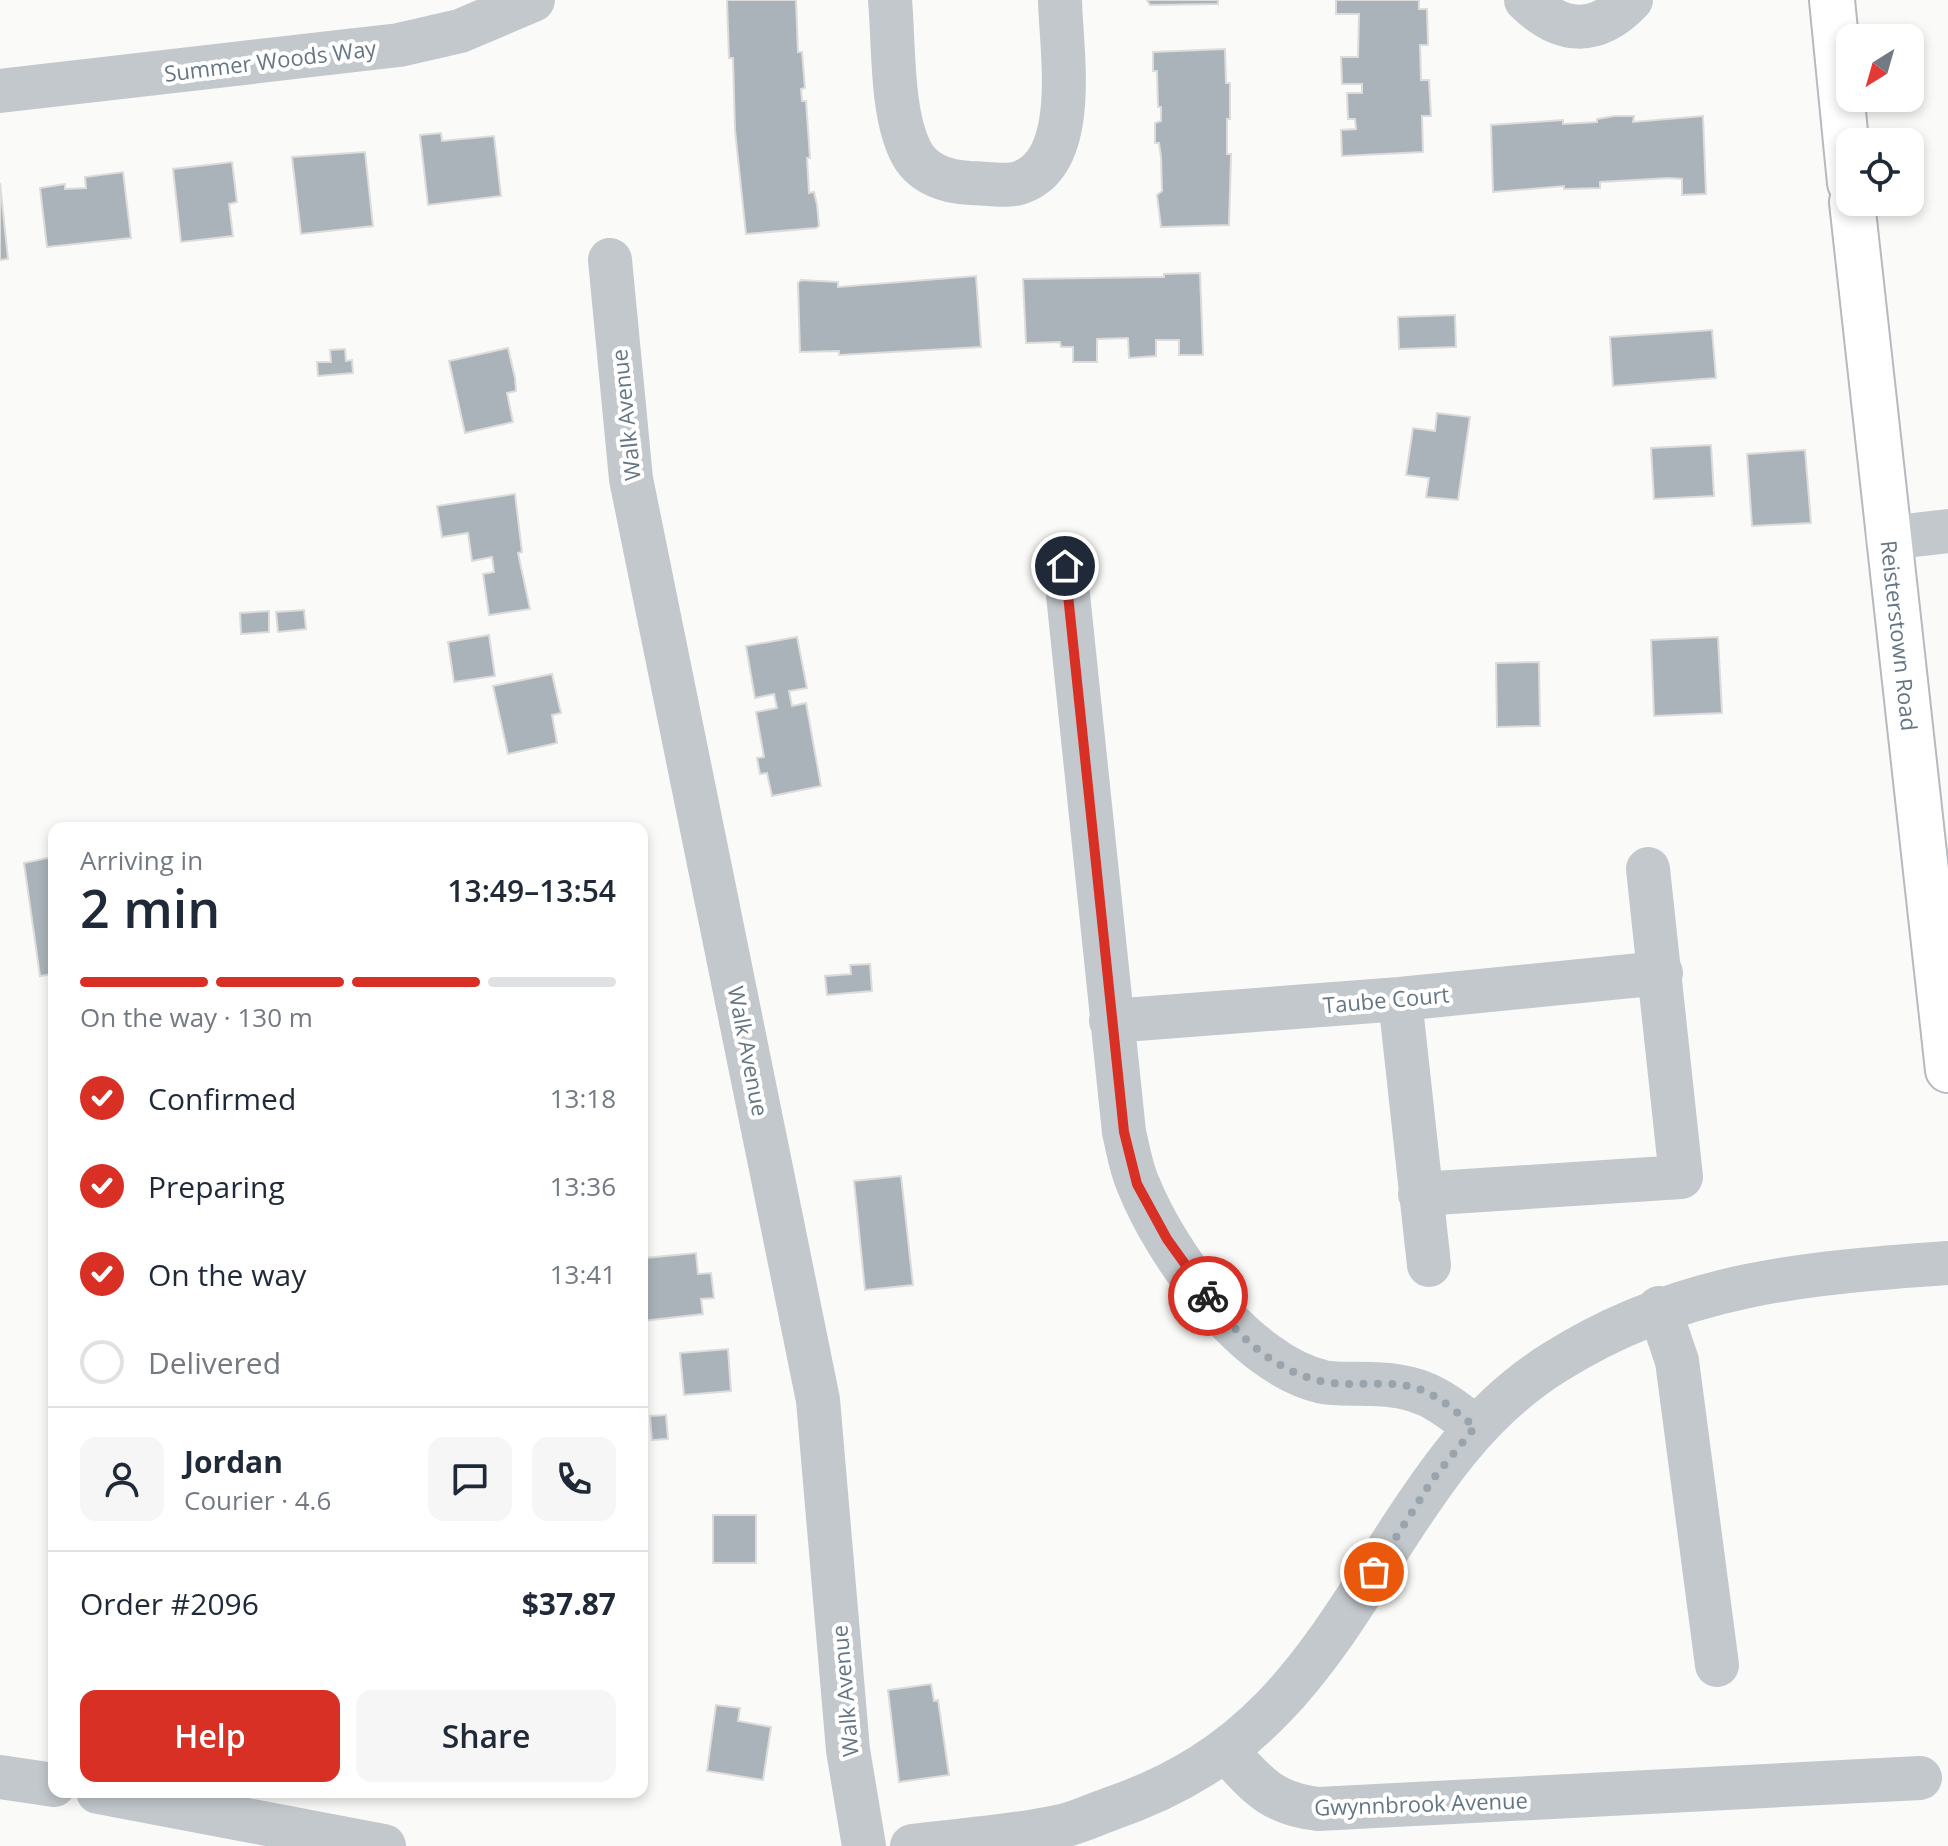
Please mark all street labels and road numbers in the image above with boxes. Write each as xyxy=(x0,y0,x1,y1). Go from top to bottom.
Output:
street label: Summer Woods Way xyxy=(162,32,379,88)
street label: Walk Avenue xyxy=(603,348,647,482)
street label: Reisterstown Road xyxy=(1874,539,1925,732)
street label: Taube Court xyxy=(1322,979,1451,1019)
street label: Walk Avenue xyxy=(722,983,776,1119)
street label: Walk Avenue xyxy=(823,1624,865,1758)
street label: Gwynnbrook Avenue xyxy=(1314,1784,1528,1822)

